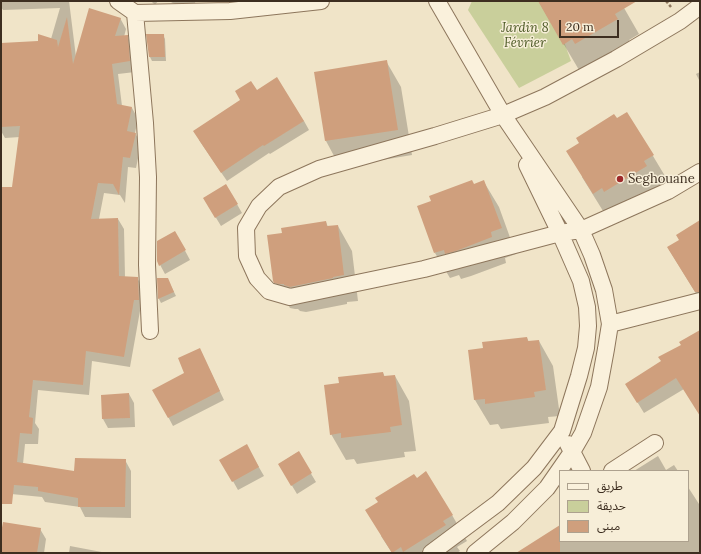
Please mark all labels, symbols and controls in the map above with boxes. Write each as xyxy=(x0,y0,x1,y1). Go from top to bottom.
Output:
scale bar xyxy=(561,12,621,38)
text: 20 m xyxy=(566,19,594,34)
park label: Jardin 8 Février xyxy=(501,20,549,51)
place label: Seghouane xyxy=(628,171,695,187)
marker: Seghouane xyxy=(615,174,625,184)
legend xyxy=(559,470,689,542)
text: طريق xyxy=(597,478,623,493)
text: حديقة xyxy=(597,498,626,513)
text: مبنى xyxy=(597,518,620,533)

